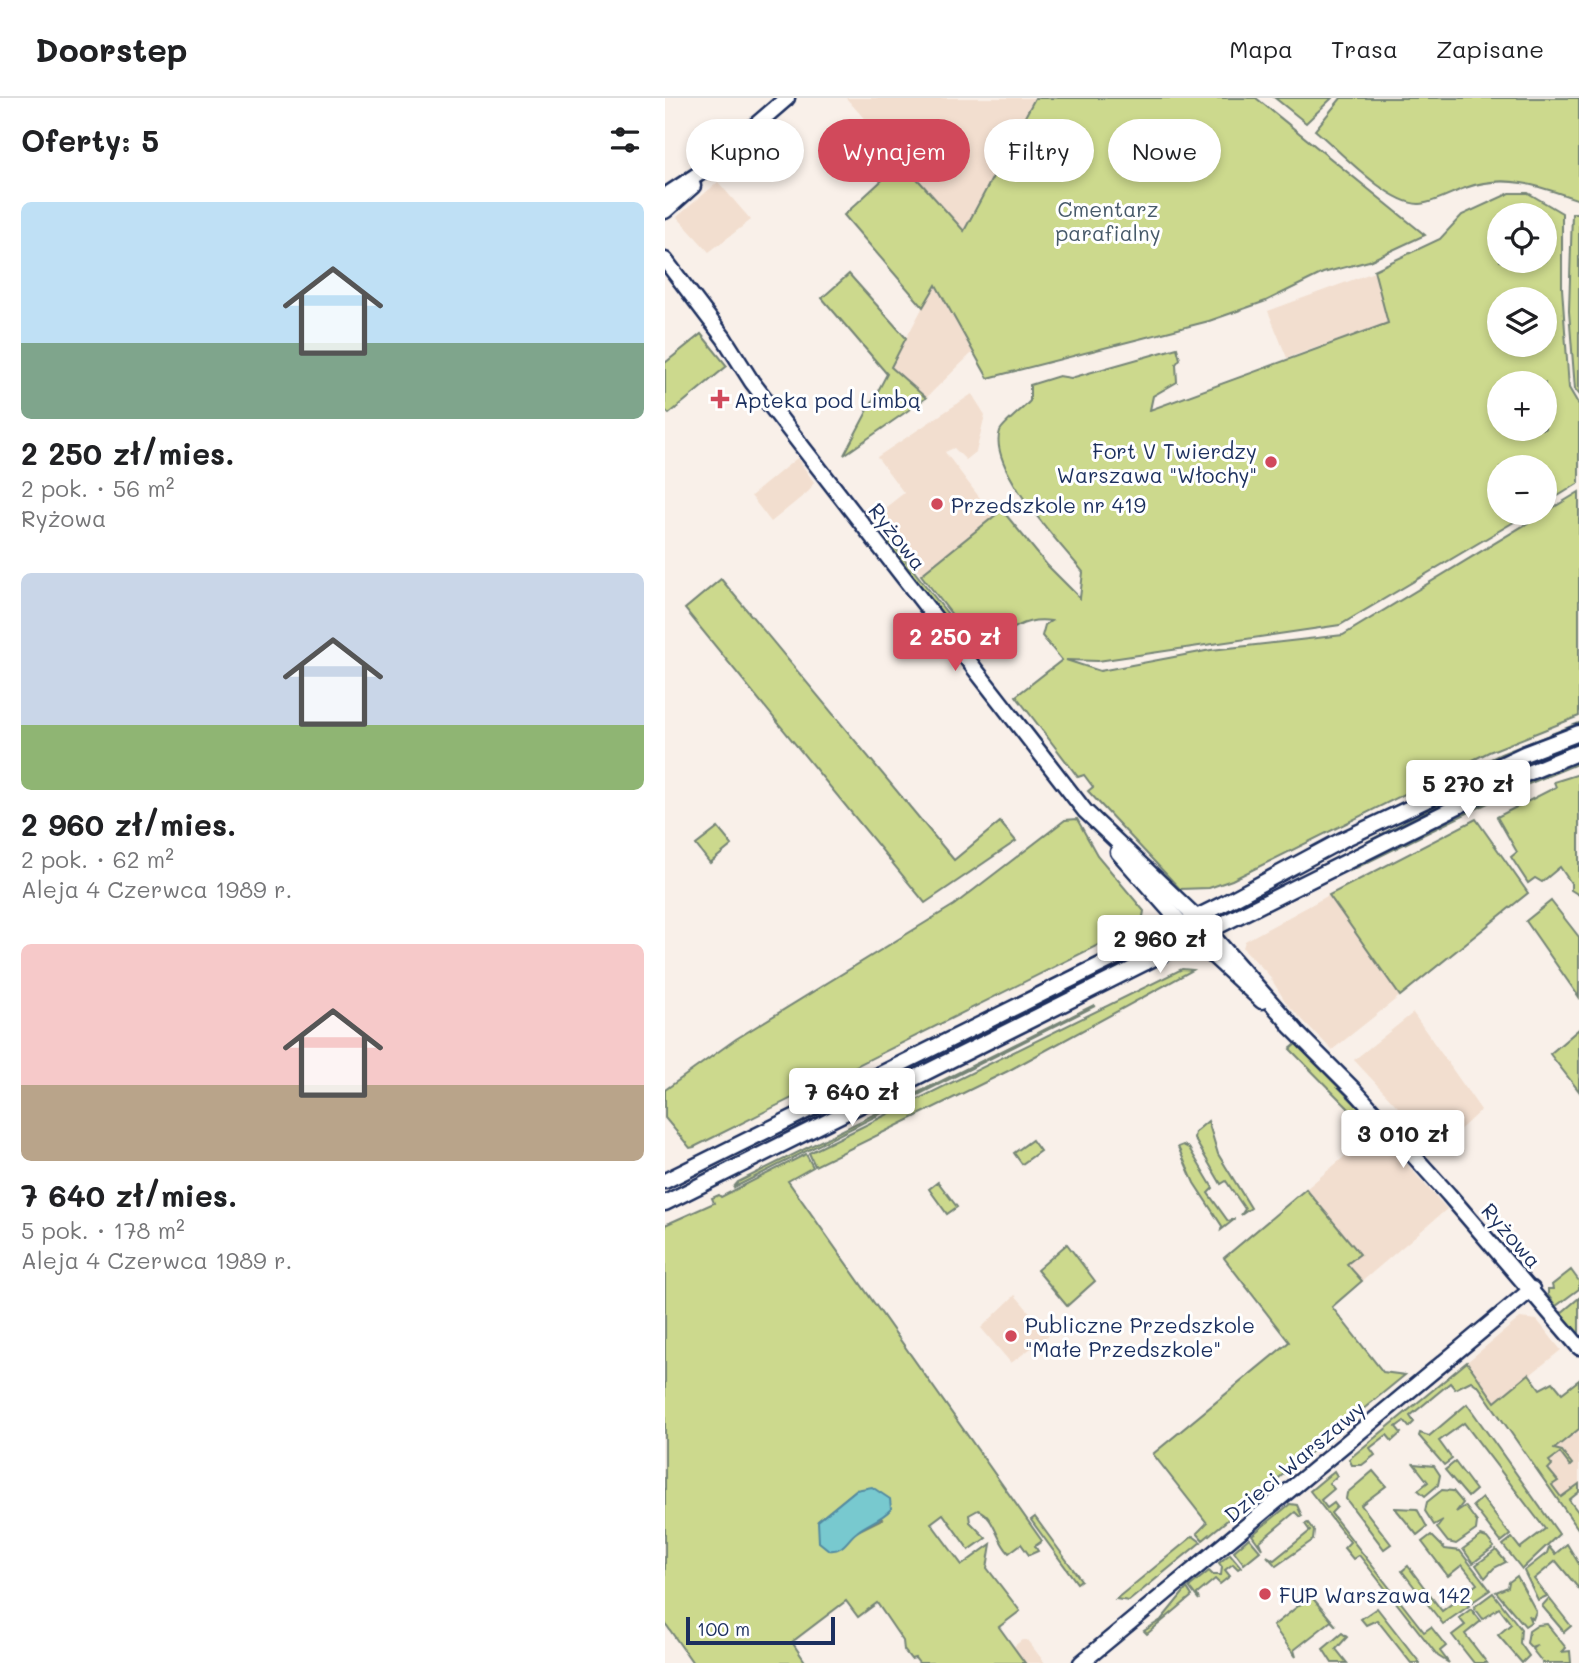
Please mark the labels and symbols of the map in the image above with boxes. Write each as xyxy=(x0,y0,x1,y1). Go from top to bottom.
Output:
park label: Cmentarz parafialny xyxy=(1055,195,1161,246)
place label: Apteka pod Limbą xyxy=(734,386,921,413)
marker: Apteka pod Limbą xyxy=(712,391,728,407)
place label: Fort V Twierdzy Warszawa "Włochy" xyxy=(1056,437,1257,488)
marker: Fort V Twierdzy Warszawa "Włochy" xyxy=(1263,454,1279,470)
place label: Przedszkole nr 419 xyxy=(951,491,1146,518)
marker: Przedszkole nr 419 xyxy=(929,496,945,512)
street label: Ryżowa xyxy=(863,497,933,575)
pin: 2 250 zł xyxy=(883,614,1027,673)
pin: 5 270 zł xyxy=(1396,760,1540,820)
pin: 2 960 zł xyxy=(1088,916,1232,975)
pin: 7 640 zł xyxy=(780,1068,924,1128)
pin: 3 010 zł xyxy=(1331,1110,1475,1170)
street label: Ryżowa xyxy=(1476,1197,1548,1273)
place label: Publiczne Przedszkole "Małe Przedszkole" xyxy=(1025,1311,1255,1362)
marker: Publiczne Przedszkole "Małe Przedszkole" xyxy=(1003,1328,1019,1344)
street label: Dzieci Warszawy xyxy=(1218,1394,1370,1528)
place label: FUP Warszawa 142 xyxy=(1279,1581,1471,1608)
marker: FUP Warszawa 142 xyxy=(1257,1586,1273,1602)
scale bar xyxy=(686,1614,835,1646)

